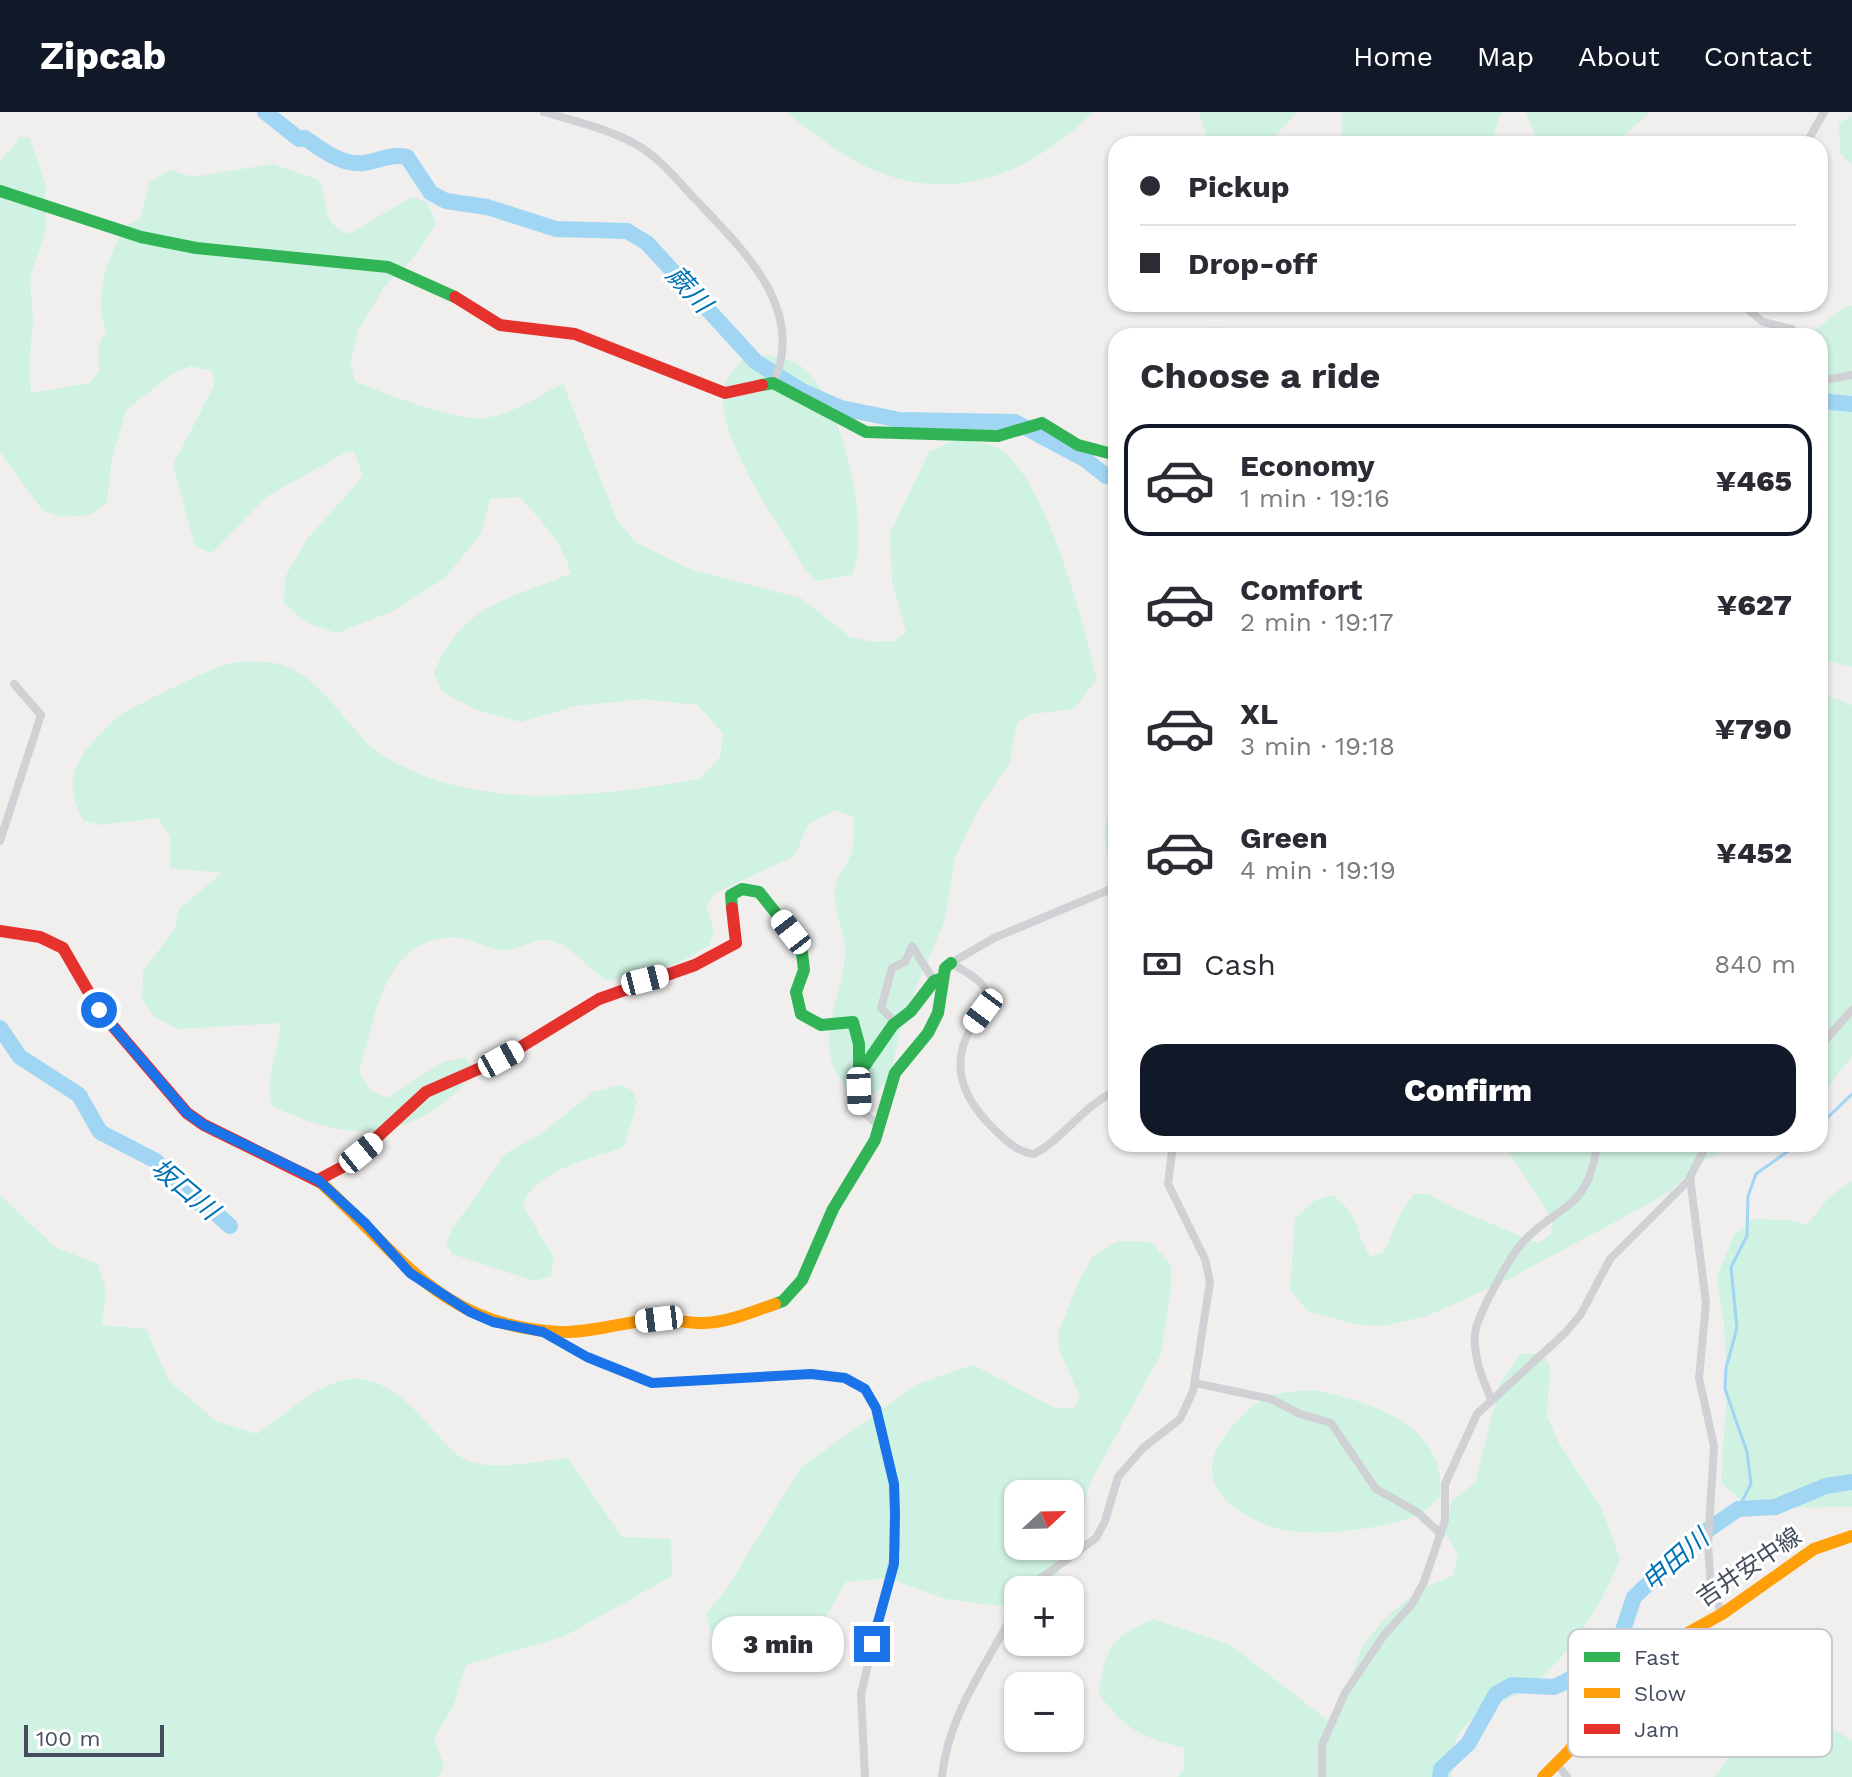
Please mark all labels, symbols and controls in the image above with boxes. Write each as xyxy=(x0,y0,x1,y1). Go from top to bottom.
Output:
text: Zipcab xyxy=(40,34,166,78)
text: Home xyxy=(1353,40,1433,73)
text: Map xyxy=(1477,40,1534,73)
text: About xyxy=(1578,40,1660,73)
text: Contact xyxy=(1704,40,1812,73)
text: Pickup xyxy=(1188,169,1290,204)
text: Drop-off xyxy=(1188,246,1317,281)
water label: 蕨川 xyxy=(660,260,720,320)
text: Choose a ride xyxy=(1140,355,1380,397)
icon: car xyxy=(1144,444,1216,516)
text: Economy xyxy=(1240,448,1375,483)
text: ¥465 xyxy=(1716,463,1792,498)
text: 1 min · 19:16 xyxy=(1240,483,1390,513)
icon: car xyxy=(1144,568,1216,640)
text: Comfort xyxy=(1240,572,1362,607)
text: ¥627 xyxy=(1717,587,1792,622)
text: 2 min · 19:17 xyxy=(1240,607,1394,637)
icon: car xyxy=(1144,692,1216,764)
text: XL xyxy=(1240,696,1278,731)
text: ¥790 xyxy=(1715,711,1792,746)
text: 3 min · 19:18 xyxy=(1240,731,1395,761)
icon: car xyxy=(1144,816,1216,888)
text: Green xyxy=(1240,820,1328,855)
text: ¥452 xyxy=(1716,835,1792,870)
text: 4 min · 19:19 xyxy=(1240,855,1396,885)
car xyxy=(767,906,815,958)
icon: cash xyxy=(1140,942,1184,986)
text: Cash xyxy=(1204,947,1276,982)
text: 840 m xyxy=(1714,949,1796,979)
car xyxy=(619,963,671,997)
car xyxy=(959,985,1007,1037)
route start xyxy=(81,992,117,1028)
car xyxy=(474,1037,528,1081)
button: Confirm xyxy=(1140,1044,1796,1136)
car xyxy=(846,1067,872,1115)
car xyxy=(335,1129,387,1177)
water label: 坂口川 xyxy=(145,1152,227,1227)
car xyxy=(634,1304,684,1334)
north arrow xyxy=(1004,1480,1084,1560)
map controls xyxy=(1004,1480,1084,1752)
water label: 申田川 xyxy=(1636,1521,1717,1597)
street label: 吉井安中線 xyxy=(1691,1522,1807,1612)
button: + xyxy=(1004,1576,1084,1656)
callout: 3 min xyxy=(712,1616,844,1672)
route end xyxy=(854,1626,890,1662)
text: 3 min xyxy=(743,1629,813,1659)
legend xyxy=(1568,1629,1832,1757)
text: Fast xyxy=(1634,1645,1680,1670)
button: − xyxy=(1004,1672,1084,1752)
text: Slow xyxy=(1634,1681,1686,1706)
text: Jam xyxy=(1634,1717,1679,1742)
scale bar xyxy=(24,1721,164,1757)
text: 100 m xyxy=(36,1726,100,1751)

